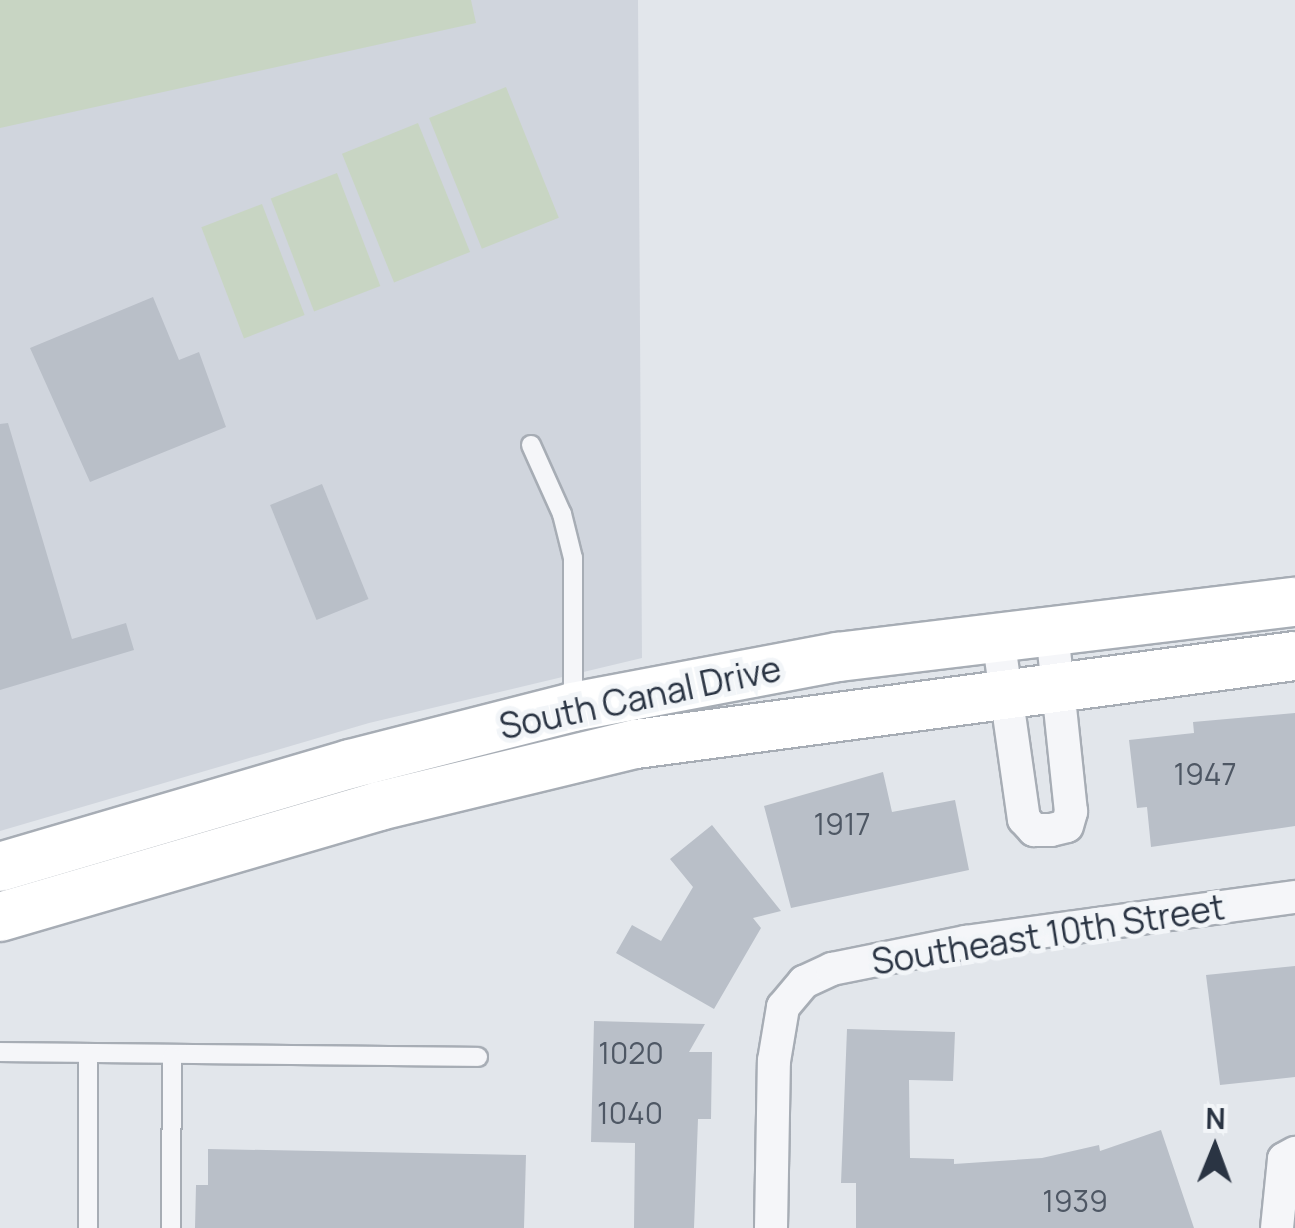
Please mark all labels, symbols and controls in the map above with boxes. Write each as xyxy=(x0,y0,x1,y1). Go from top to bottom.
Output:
street label: South Canal Drive xyxy=(495,647,785,747)
house number: 1947 xyxy=(1173,756,1237,792)
house number: 1917 xyxy=(813,806,871,842)
street label: Southeast 10th Street xyxy=(869,885,1227,983)
house number: 1020 xyxy=(598,1035,664,1071)
house number: 1040 xyxy=(597,1095,663,1131)
north arrow xyxy=(1165,1098,1265,1198)
text: N xyxy=(1205,1099,1226,1137)
house number: 1939 xyxy=(1042,1183,1108,1219)

